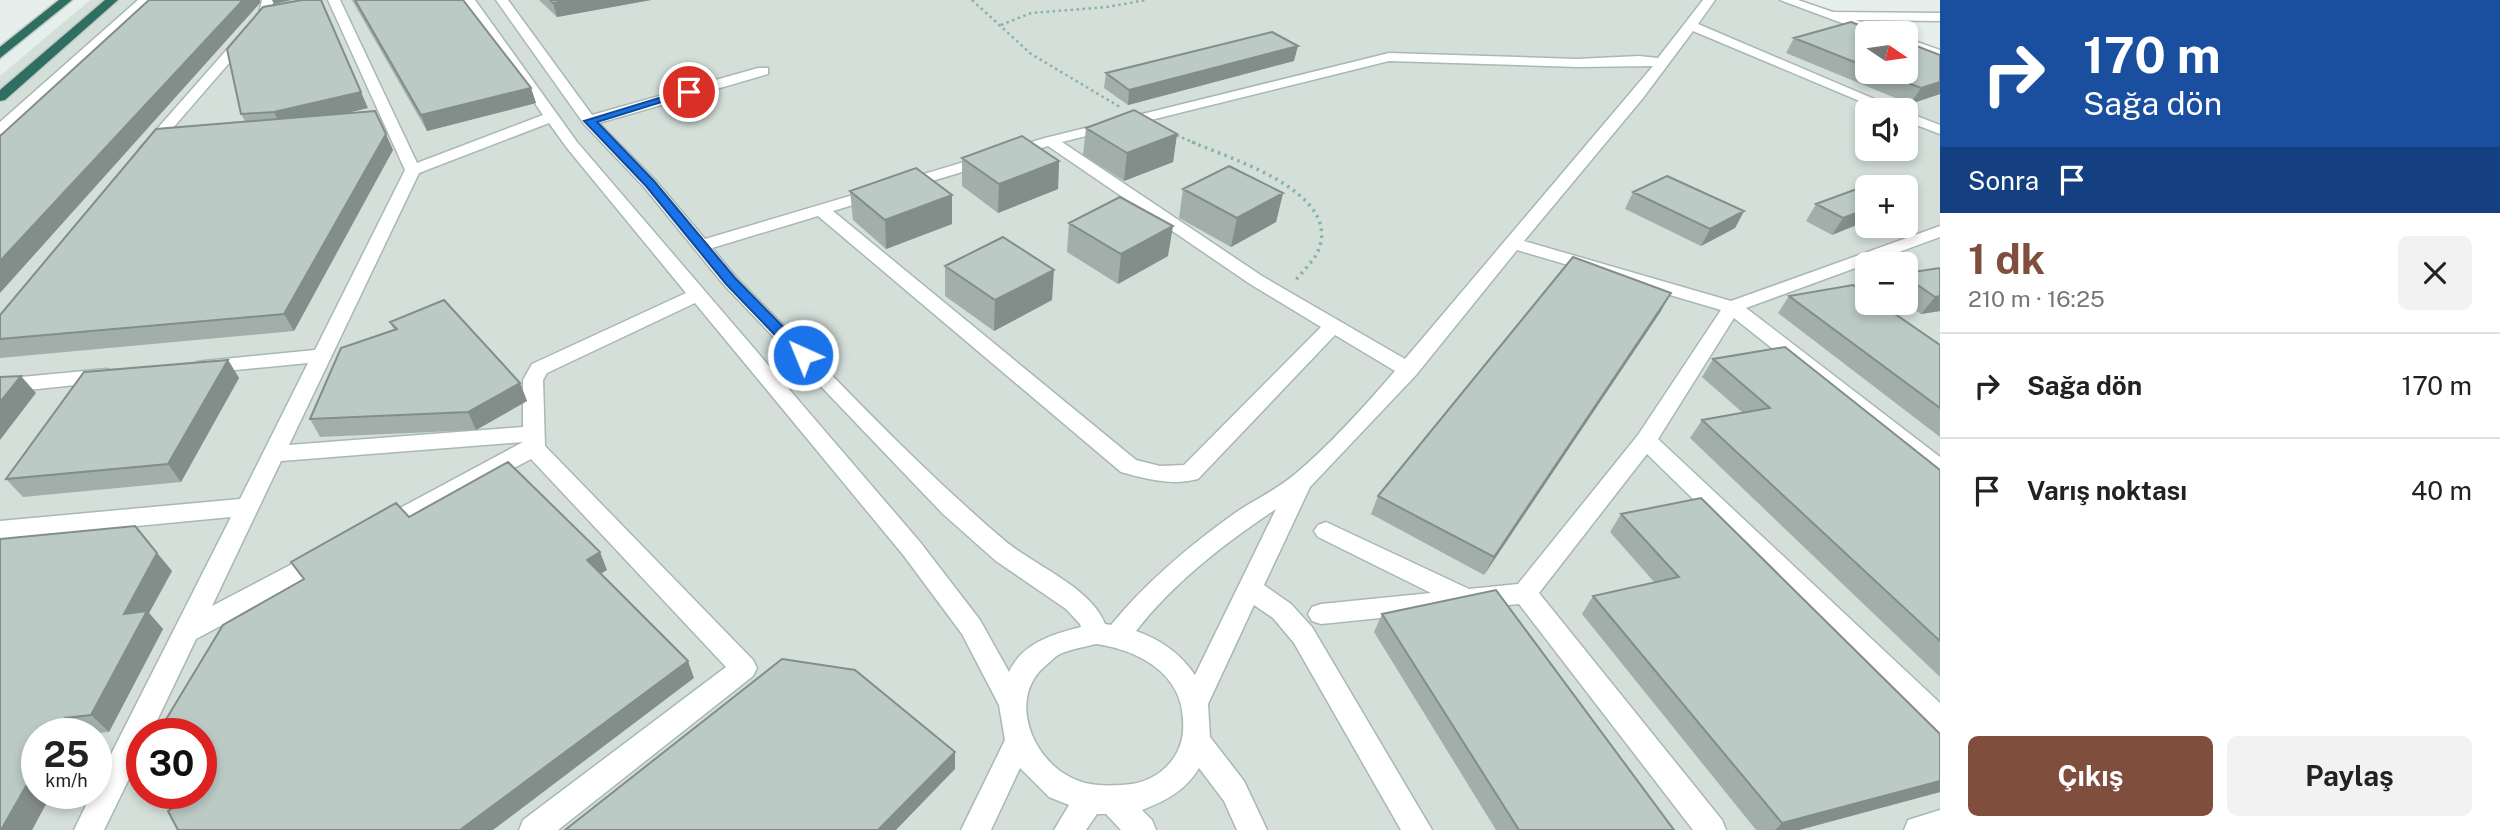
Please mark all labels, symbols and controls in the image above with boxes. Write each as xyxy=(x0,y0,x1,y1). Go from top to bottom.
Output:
north arrow xyxy=(1855,21,1918,84)
map controls xyxy=(1855,21,1918,315)
text: 170 m xyxy=(2083,26,2221,84)
icon: right xyxy=(1968,28,2059,119)
pin xyxy=(659,62,719,122)
icon: arrive xyxy=(670,73,708,111)
text: Sağa dön xyxy=(2083,85,2222,122)
button: sound xyxy=(1855,98,1918,161)
icon: arrive xyxy=(2053,161,2091,199)
text: Sonra xyxy=(1968,165,2039,196)
button: + xyxy=(1855,175,1918,238)
text: 1 dk xyxy=(1968,234,2045,283)
button: close xyxy=(2398,236,2472,310)
button: − xyxy=(1855,252,1918,315)
text: 210 m · 16:25 xyxy=(1968,285,2105,312)
position arrow xyxy=(766,318,840,392)
icon: right xyxy=(1968,367,2006,405)
text: Sağa dön xyxy=(2027,370,2142,401)
text: 170 m xyxy=(2402,370,2472,401)
icon: arrive xyxy=(1968,472,2006,510)
text: Varış noktası xyxy=(2027,475,2187,506)
text: 40 m xyxy=(2411,475,2472,506)
speed limit sign: 30 xyxy=(126,718,217,809)
text: 25 xyxy=(44,734,89,775)
button: Çıkış xyxy=(1968,736,2213,816)
button: Paylaş xyxy=(2227,736,2472,816)
text: km/h xyxy=(45,770,88,791)

